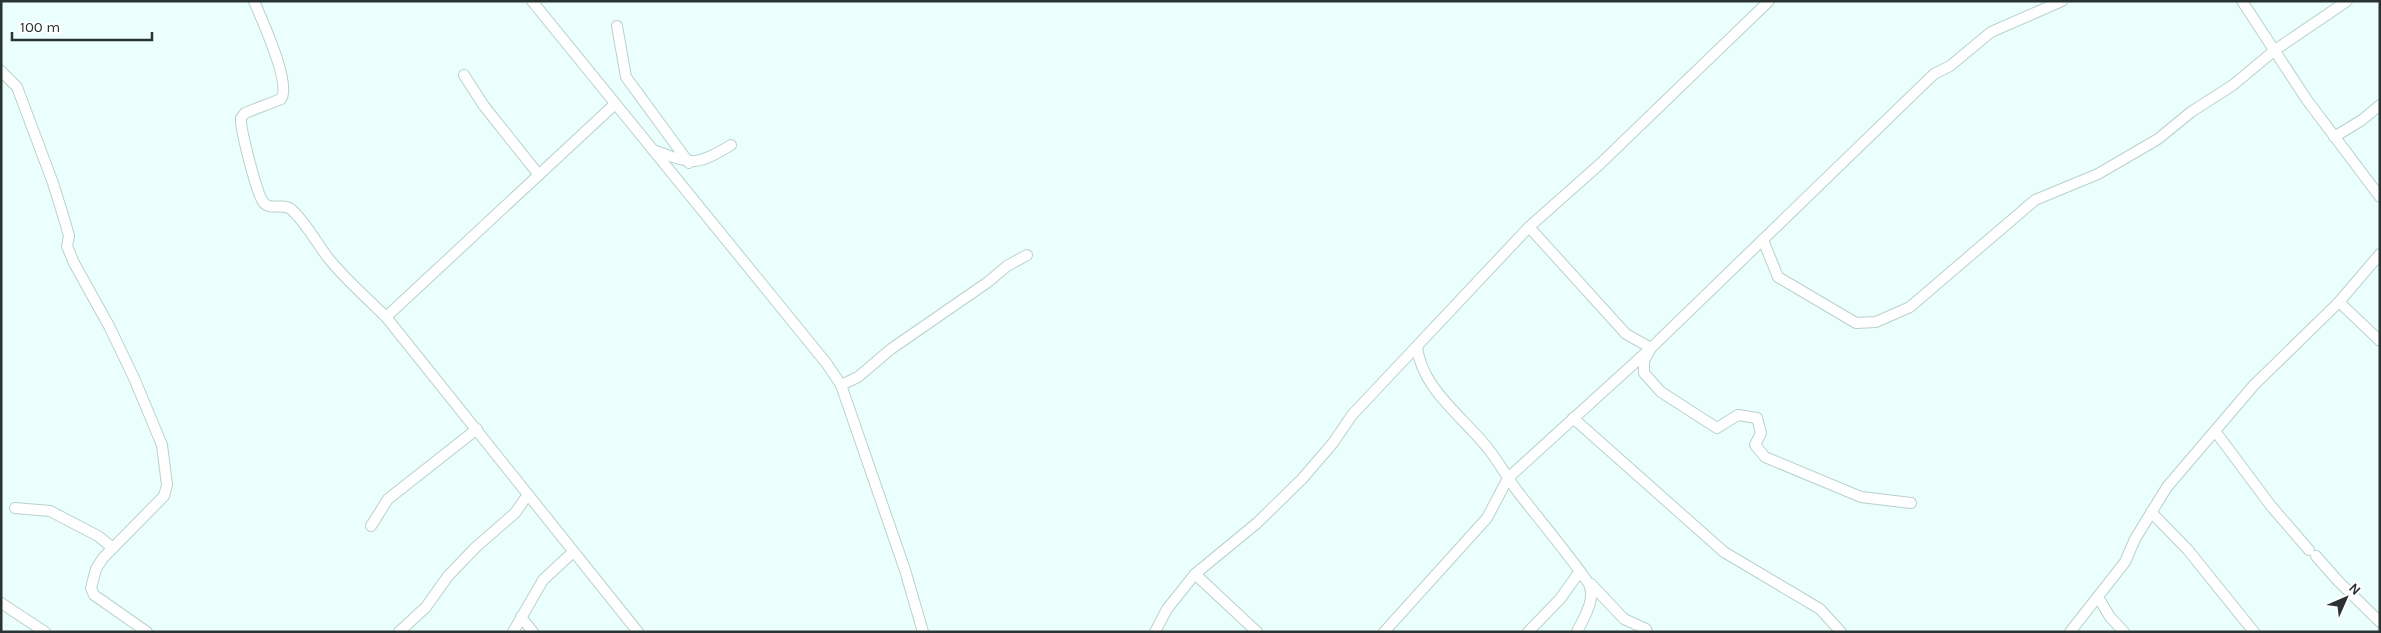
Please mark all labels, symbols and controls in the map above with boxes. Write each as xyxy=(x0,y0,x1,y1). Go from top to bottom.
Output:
scale bar xyxy=(12,10,152,42)
text: 100 m xyxy=(20,18,60,36)
north arrow xyxy=(2321,573,2371,623)
text: N xyxy=(2345,580,2364,599)

